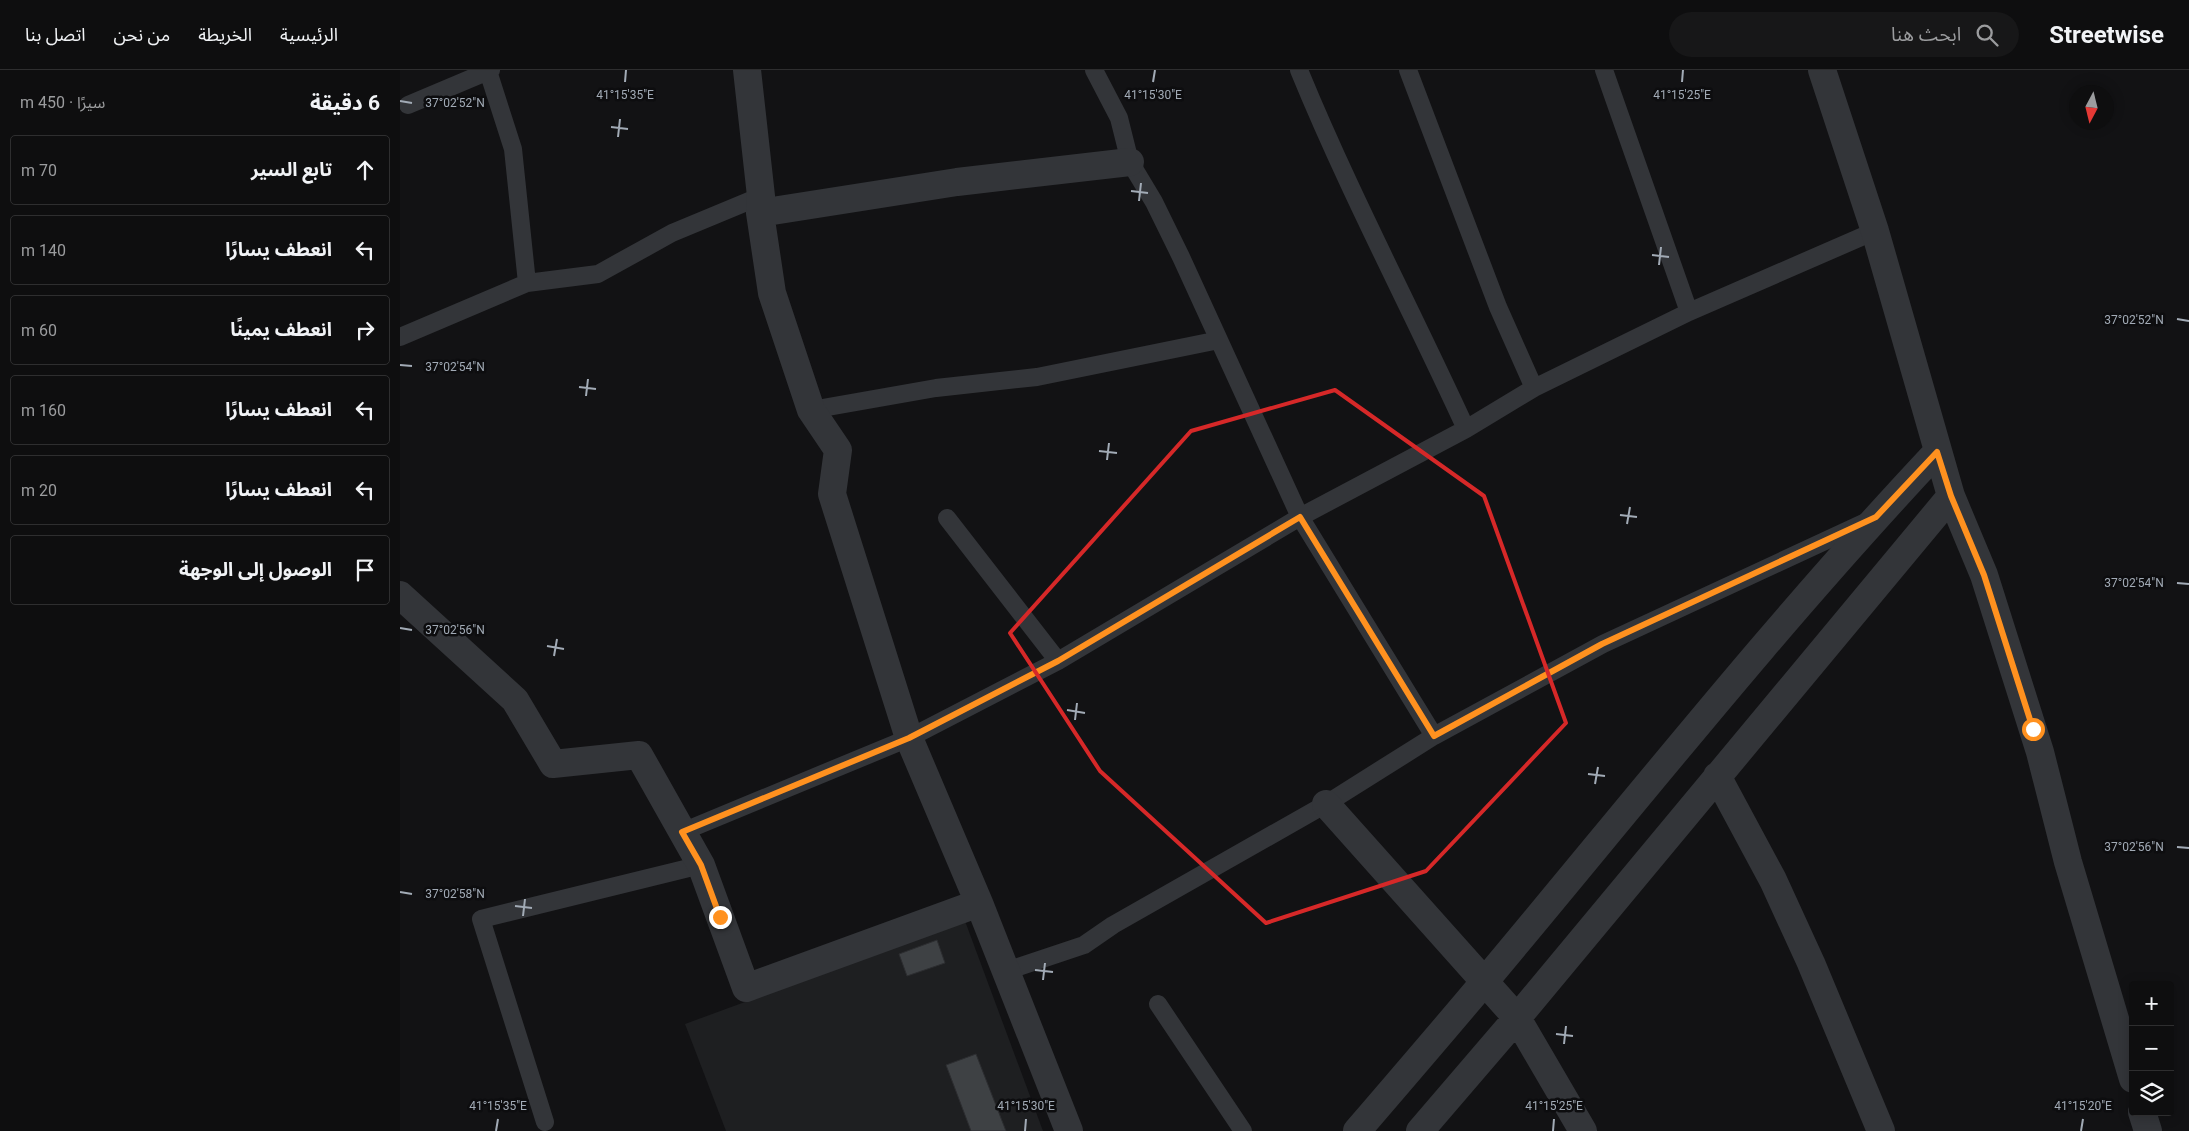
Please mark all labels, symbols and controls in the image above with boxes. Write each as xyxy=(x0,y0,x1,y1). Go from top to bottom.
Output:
search box xyxy=(1669,12,2019,57)
icon: search xyxy=(1973,21,2001,49)
text: Streetwise xyxy=(2049,21,2164,49)
text: ابحث هنا xyxy=(1891,23,1961,46)
text: اتصل بنا xyxy=(25,24,86,45)
text: من نحن xyxy=(114,24,170,45)
text: الخريطة xyxy=(198,24,252,45)
text: الرئيسية xyxy=(280,24,338,45)
north arrow xyxy=(2069,85,2114,130)
text: 41°15'35"E xyxy=(596,88,654,102)
text: 41°15'30"E xyxy=(1124,88,1182,102)
text: 41°15'25"E xyxy=(1653,88,1711,102)
text: 6 دقيقة xyxy=(310,91,380,115)
text: سيرًا · 450 m xyxy=(20,93,105,112)
text: 37°02'52"N xyxy=(425,96,485,110)
icon: ahead xyxy=(351,156,379,184)
text: تابع السير xyxy=(251,158,332,181)
text: 70 m xyxy=(21,161,57,180)
icon: left xyxy=(351,236,379,264)
text: انعطف يسارًا xyxy=(225,238,332,261)
text: 140 m xyxy=(21,241,66,260)
text: 37°02'52"N xyxy=(2104,313,2164,327)
icon: right xyxy=(351,316,379,344)
text: انعطف يمينًا xyxy=(230,318,332,341)
text: 60 m xyxy=(21,321,57,340)
text: 37°02'54"N xyxy=(425,360,485,374)
icon: left xyxy=(351,396,379,424)
text: انعطف يسارًا xyxy=(225,398,332,421)
text: 160 m xyxy=(21,401,66,420)
icon: left xyxy=(351,476,379,504)
text: انعطف يسارًا xyxy=(225,478,332,501)
text: 20 m xyxy=(21,481,57,500)
icon: arrive xyxy=(351,556,379,584)
text: الوصول إلى الوجهة xyxy=(179,558,332,581)
text: 37°02'54"N xyxy=(2104,576,2164,590)
text: 37°02'56"N xyxy=(425,623,485,637)
route start xyxy=(2022,718,2045,741)
text: 37°02'56"N xyxy=(2104,840,2164,854)
text: 37°02'58"N xyxy=(425,887,485,901)
route end xyxy=(709,906,732,929)
map controls xyxy=(2129,981,2174,1116)
button: + xyxy=(2129,981,2174,1026)
button: − xyxy=(2129,1026,2174,1071)
button: layers xyxy=(2129,1071,2174,1116)
text: 41°15'35"E xyxy=(469,1099,527,1113)
text: 41°15'30"E xyxy=(997,1099,1055,1113)
text: 41°15'25"E xyxy=(1525,1099,1583,1113)
text: 41°15'20"E xyxy=(2054,1099,2112,1113)

